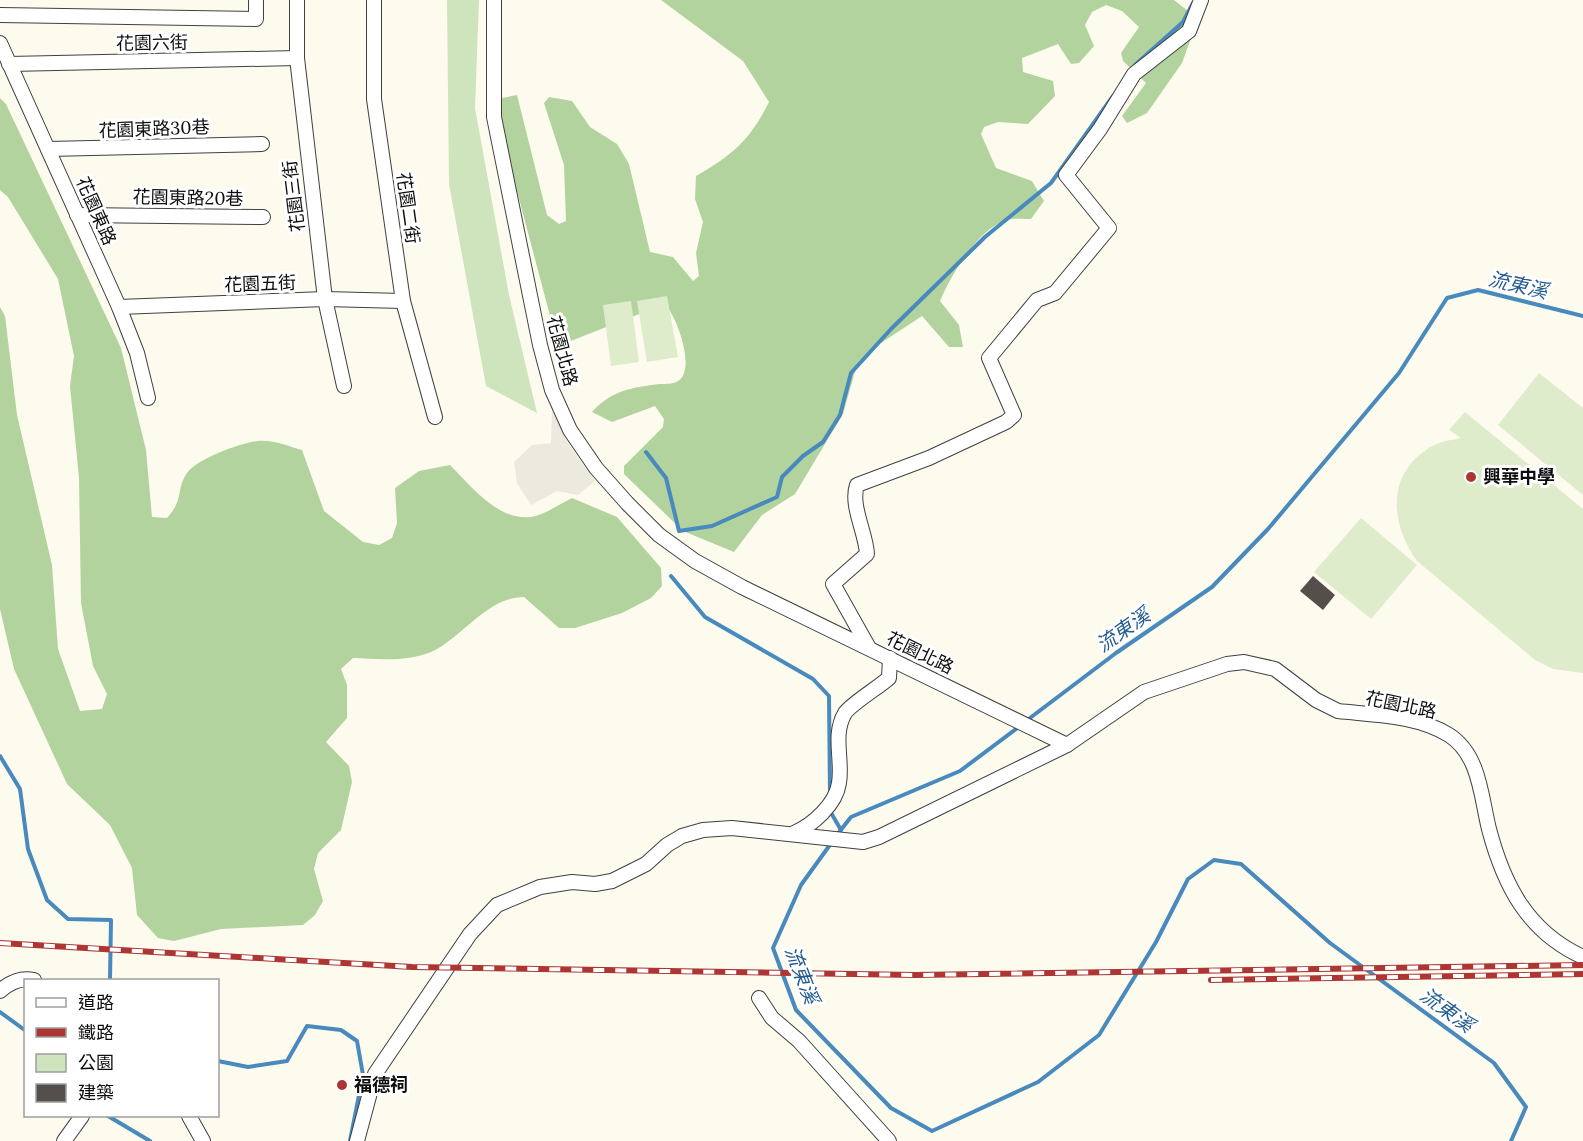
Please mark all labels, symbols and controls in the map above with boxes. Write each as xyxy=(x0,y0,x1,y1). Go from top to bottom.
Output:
street label: 花園六街 xyxy=(116,30,188,55)
street label: 花園東路30巷 xyxy=(98,115,210,142)
street label: 花園三街 xyxy=(278,159,309,233)
street label: 花園二街 xyxy=(392,171,425,245)
street label: 花園東路 xyxy=(71,173,122,248)
street label: 花園東路20巷 xyxy=(132,185,244,210)
water label: 流東溪 xyxy=(1486,266,1553,304)
street label: 花園五街 xyxy=(224,271,296,296)
street label: 花園北路 xyxy=(542,313,583,389)
place label: 興華中學 xyxy=(1483,465,1555,488)
marker: 興華中學 xyxy=(1464,470,1478,484)
water label: 流東溪 xyxy=(1091,600,1157,657)
street label: 花園北路 xyxy=(883,626,958,679)
street label: 花園北路 xyxy=(1363,686,1439,723)
water label: 流東溪 xyxy=(780,942,826,1010)
legend xyxy=(24,979,219,1117)
water label: 流東溪 xyxy=(1416,982,1481,1039)
text: 道路 xyxy=(78,991,114,1014)
text: 鐵路 xyxy=(78,1021,114,1044)
text: 公園 xyxy=(78,1051,114,1074)
place label: 福德祠 xyxy=(354,1073,408,1096)
marker: 福德祠 xyxy=(335,1078,349,1092)
text: 建築 xyxy=(78,1081,114,1104)

